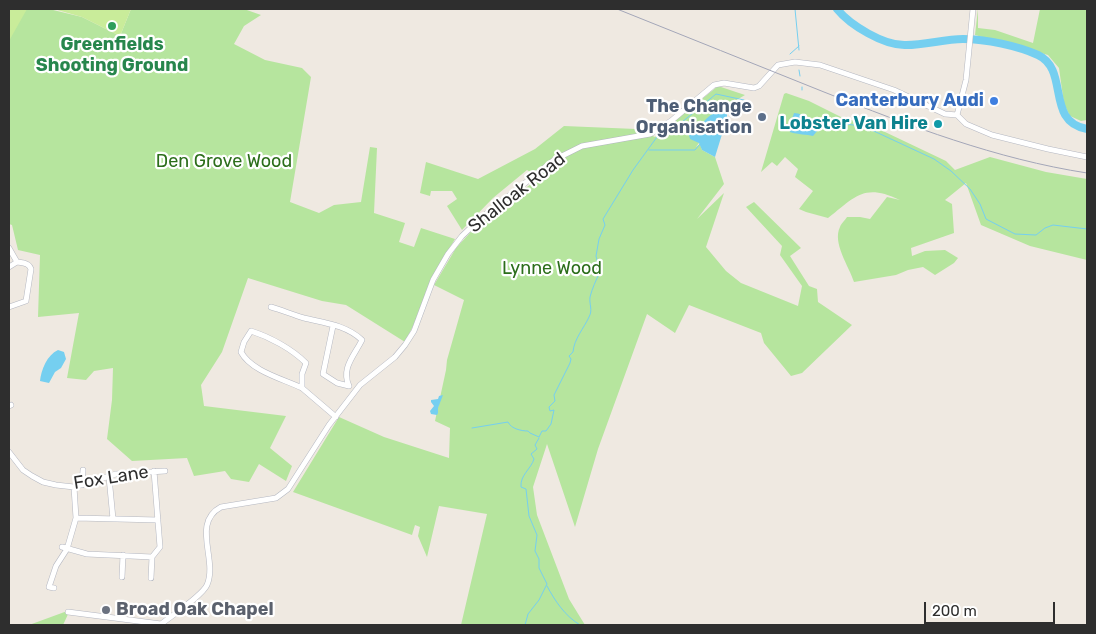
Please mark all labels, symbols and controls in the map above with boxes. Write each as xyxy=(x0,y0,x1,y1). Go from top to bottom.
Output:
marker: Greenfields Shooting Ground xyxy=(106,20,118,32)
place label: Greenfields Shooting Ground xyxy=(36,34,188,76)
place label: Canterbury Audi xyxy=(836,90,984,112)
marker: Canterbury Audi xyxy=(988,95,1000,107)
place label: The Change Organisation xyxy=(636,96,752,138)
marker: The Change Organisation xyxy=(756,111,768,123)
place label: Lobster Van Hire xyxy=(779,113,928,135)
marker: Lobster Van Hire xyxy=(932,118,944,130)
street label: Shalloak Road xyxy=(464,148,570,238)
park label: Den Grove Wood xyxy=(156,151,292,173)
park label: Lynne Wood xyxy=(502,258,602,280)
street label: Fox Lane xyxy=(72,461,150,495)
scale bar xyxy=(926,592,1057,624)
place label: Broad Oak Chapel xyxy=(116,599,274,621)
text: 200 m xyxy=(932,602,977,620)
marker: Broad Oak Chapel xyxy=(100,604,112,616)

